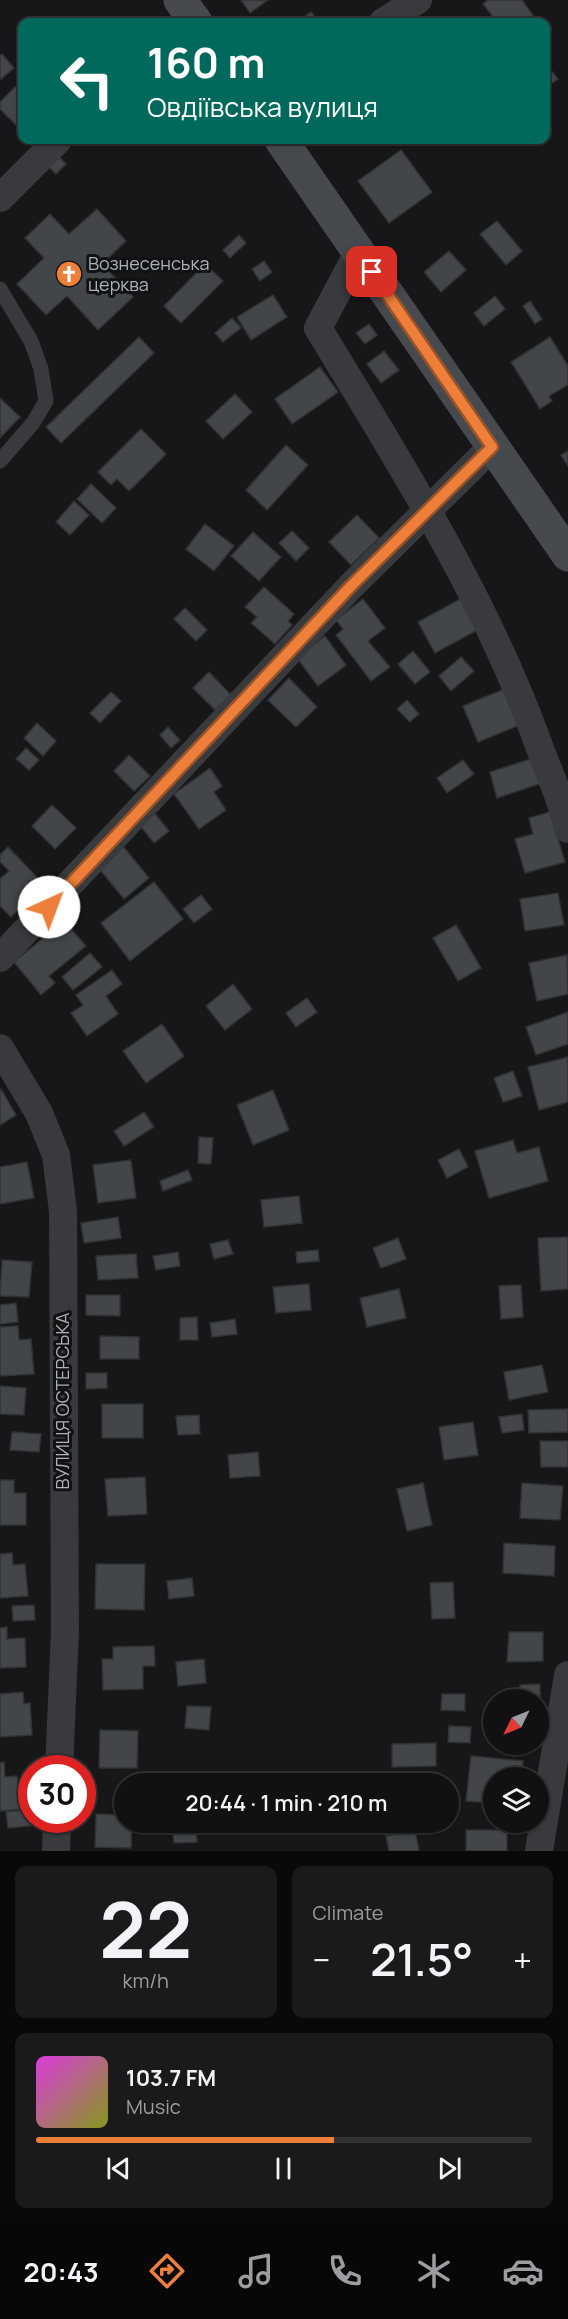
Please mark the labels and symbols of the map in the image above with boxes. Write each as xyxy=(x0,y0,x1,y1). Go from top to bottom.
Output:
pin xyxy=(346,246,397,297)
place label: Вознесенська церква xyxy=(88,251,209,296)
church icon: Вознесенська церква xyxy=(54,259,84,289)
position arrow xyxy=(17,875,81,939)
street label: ВУЛИЦЯ ОСТЕРСЬКА xyxy=(50,1312,74,1490)
north arrow xyxy=(483,1689,549,1755)
speed limit sign: 30 xyxy=(18,1755,96,1833)

